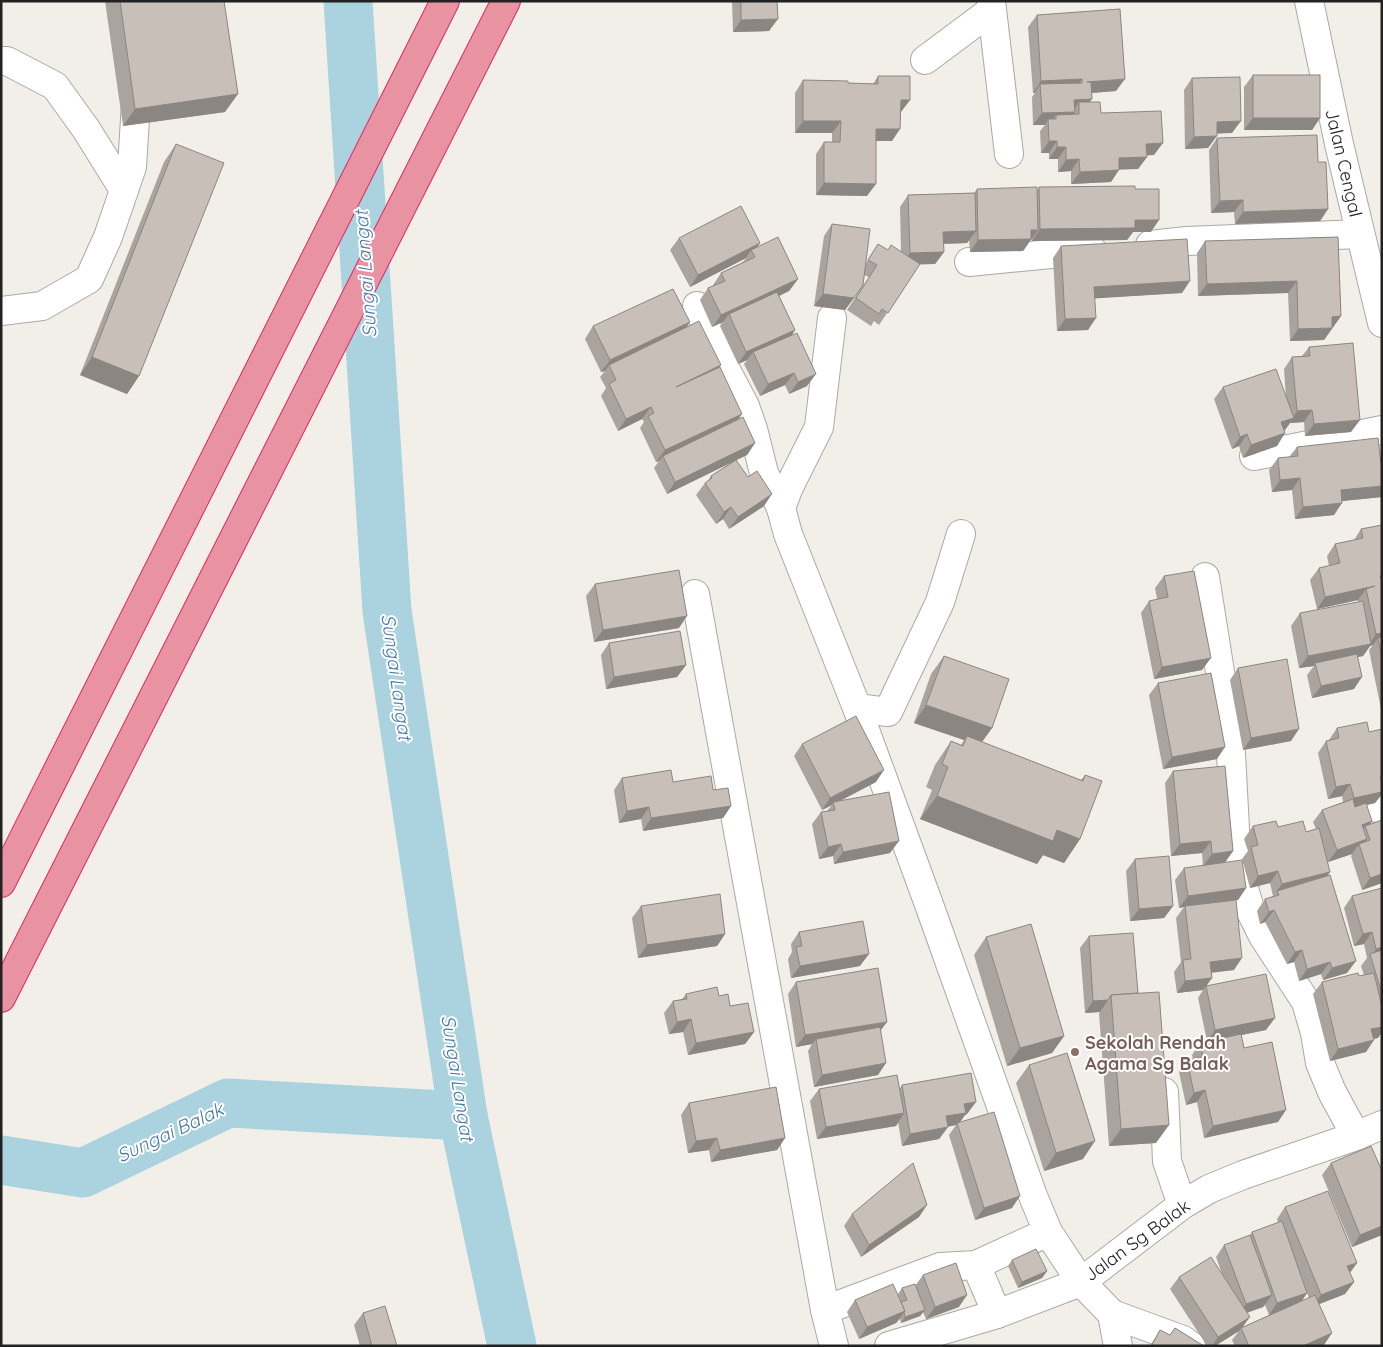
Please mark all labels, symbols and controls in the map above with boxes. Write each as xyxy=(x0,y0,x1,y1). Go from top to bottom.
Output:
street label: Jalan Cengal xyxy=(1320,107,1368,219)
water label: Sungai Langat xyxy=(348,207,381,338)
water label: Sungai Langat xyxy=(376,612,418,744)
water label: Sungai Langat xyxy=(436,1013,480,1145)
place label: Sekolah Rendah Agama Sg Balak xyxy=(1085,1031,1229,1075)
marker: Sekolah Rendah Agama Sg Balak xyxy=(1069,1046,1081,1058)
water label: Sungai Balak xyxy=(113,1096,229,1167)
street label: Jalan Sg Balak xyxy=(1080,1194,1194,1286)

